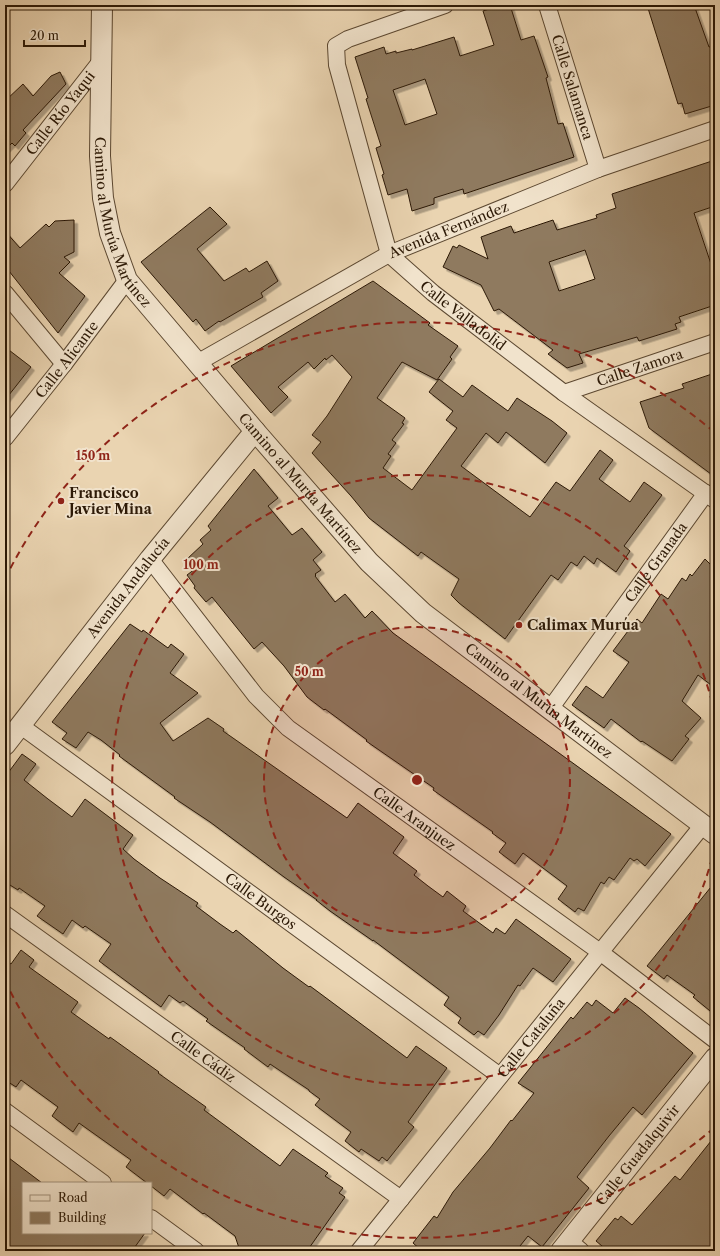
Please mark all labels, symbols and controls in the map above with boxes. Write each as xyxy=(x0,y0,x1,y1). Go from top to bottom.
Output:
scale bar xyxy=(24,22,85,48)
text: 20 m xyxy=(30,28,59,43)
street label: Calle Salamanca xyxy=(548,32,598,143)
street label: Calle Río Yaqui xyxy=(22,67,99,159)
street label: Camino al Murúa Martínez xyxy=(91,137,155,311)
street label: Avenida Fernández xyxy=(385,197,511,263)
street label: Calle Valladolid xyxy=(416,277,510,355)
street label: Calle Alicante xyxy=(31,317,102,402)
street label: Calle Zamora xyxy=(594,344,686,390)
street label: Camino al Murúa Martínez xyxy=(235,409,366,557)
text: 150 m xyxy=(76,448,110,463)
place label: Francisco Javier Mina xyxy=(66,484,153,518)
marker: Francisco Javier Mina xyxy=(56,496,66,506)
street label: Calle Granada xyxy=(621,518,691,606)
street label: Avenida Andalucía xyxy=(82,533,174,642)
text: 100 m xyxy=(183,557,219,572)
place label: Calimax Murúa xyxy=(527,616,640,634)
marker: Calimax Murúa xyxy=(514,620,524,630)
street label: Camino al Murúa Martínez xyxy=(462,639,616,762)
text: 50 m xyxy=(294,664,324,679)
centre of rings xyxy=(410,773,424,787)
street label: Calle Aranjuez xyxy=(369,783,459,854)
street label: Calle Burgos xyxy=(221,869,300,933)
street label: Calle Cataluña xyxy=(494,994,569,1081)
street label: Calle Cádiz xyxy=(167,1027,239,1086)
street label: Calle Guadalquivir xyxy=(592,1101,684,1209)
legend xyxy=(22,1182,152,1234)
text: Road xyxy=(58,1190,88,1205)
text: Building xyxy=(58,1210,106,1225)

